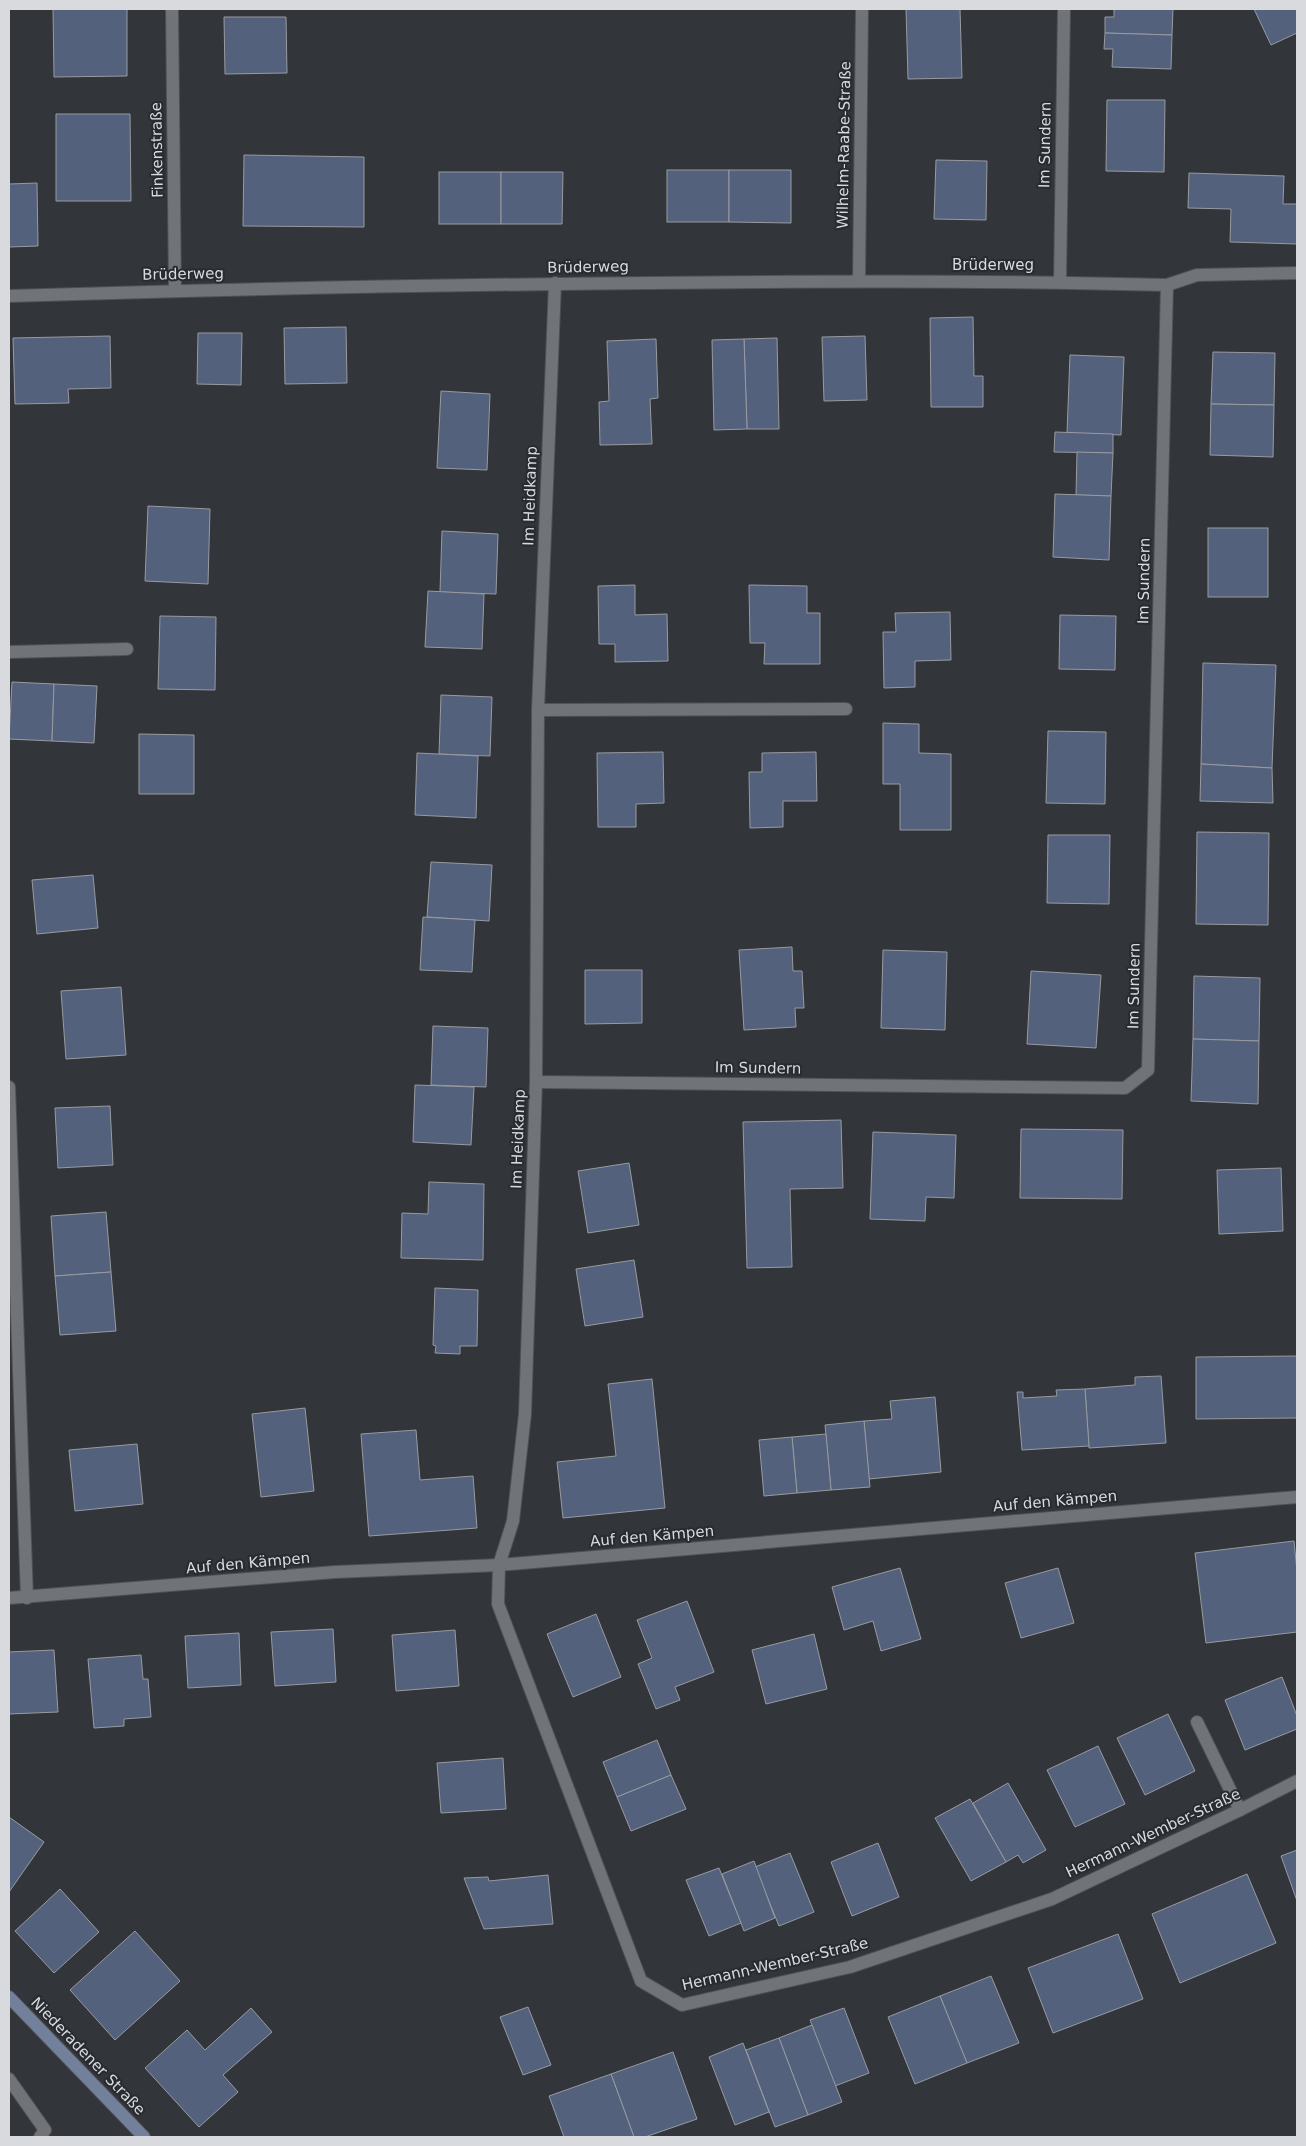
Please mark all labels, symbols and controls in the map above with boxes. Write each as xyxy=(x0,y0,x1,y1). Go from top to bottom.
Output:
street label: Wilhelm-Raabe-Straße xyxy=(834,61,854,229)
street label: Finkenstraße xyxy=(147,102,167,198)
street label: Im Sundern xyxy=(1035,102,1055,188)
street label: Brüderweg xyxy=(952,256,1034,274)
street label: Brüderweg xyxy=(547,257,629,277)
street label: Brüderweg xyxy=(142,264,224,284)
street label: Im Heidkamp xyxy=(519,446,541,546)
street label: Im Sundern xyxy=(1134,538,1154,624)
street label: Im Sundern xyxy=(1124,943,1144,1029)
street label: Im Sundern xyxy=(715,1058,801,1078)
street label: Im Heidkamp xyxy=(507,1089,529,1189)
street label: Auf den Kämpen xyxy=(992,1487,1118,1515)
street label: Auf den Kämpen xyxy=(589,1522,715,1550)
street label: Auf den Kämpen xyxy=(185,1549,311,1577)
street label: Hermann-Wember-Straße xyxy=(1063,1785,1243,1881)
street label: Hermann-Wember-Straße xyxy=(680,1934,870,1994)
street label: Niederadener Straße xyxy=(27,1993,149,2119)

